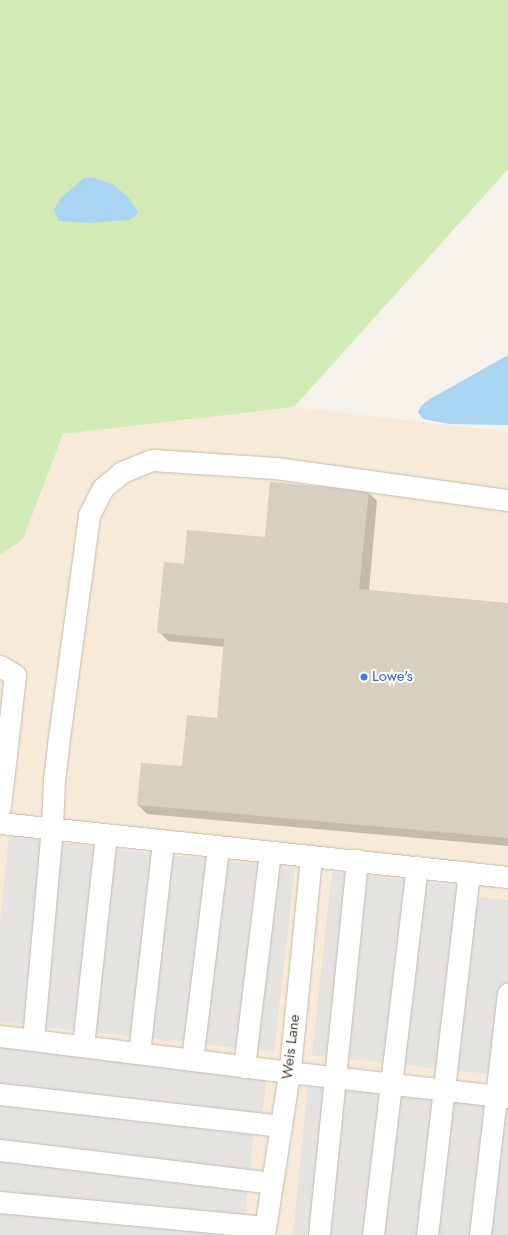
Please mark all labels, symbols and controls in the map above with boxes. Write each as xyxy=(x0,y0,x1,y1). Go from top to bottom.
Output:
place label: Lowe's xyxy=(372,668,413,686)
marker: Lowe's xyxy=(359,672,369,682)
street label: Weis Lane xyxy=(278,1013,304,1081)

